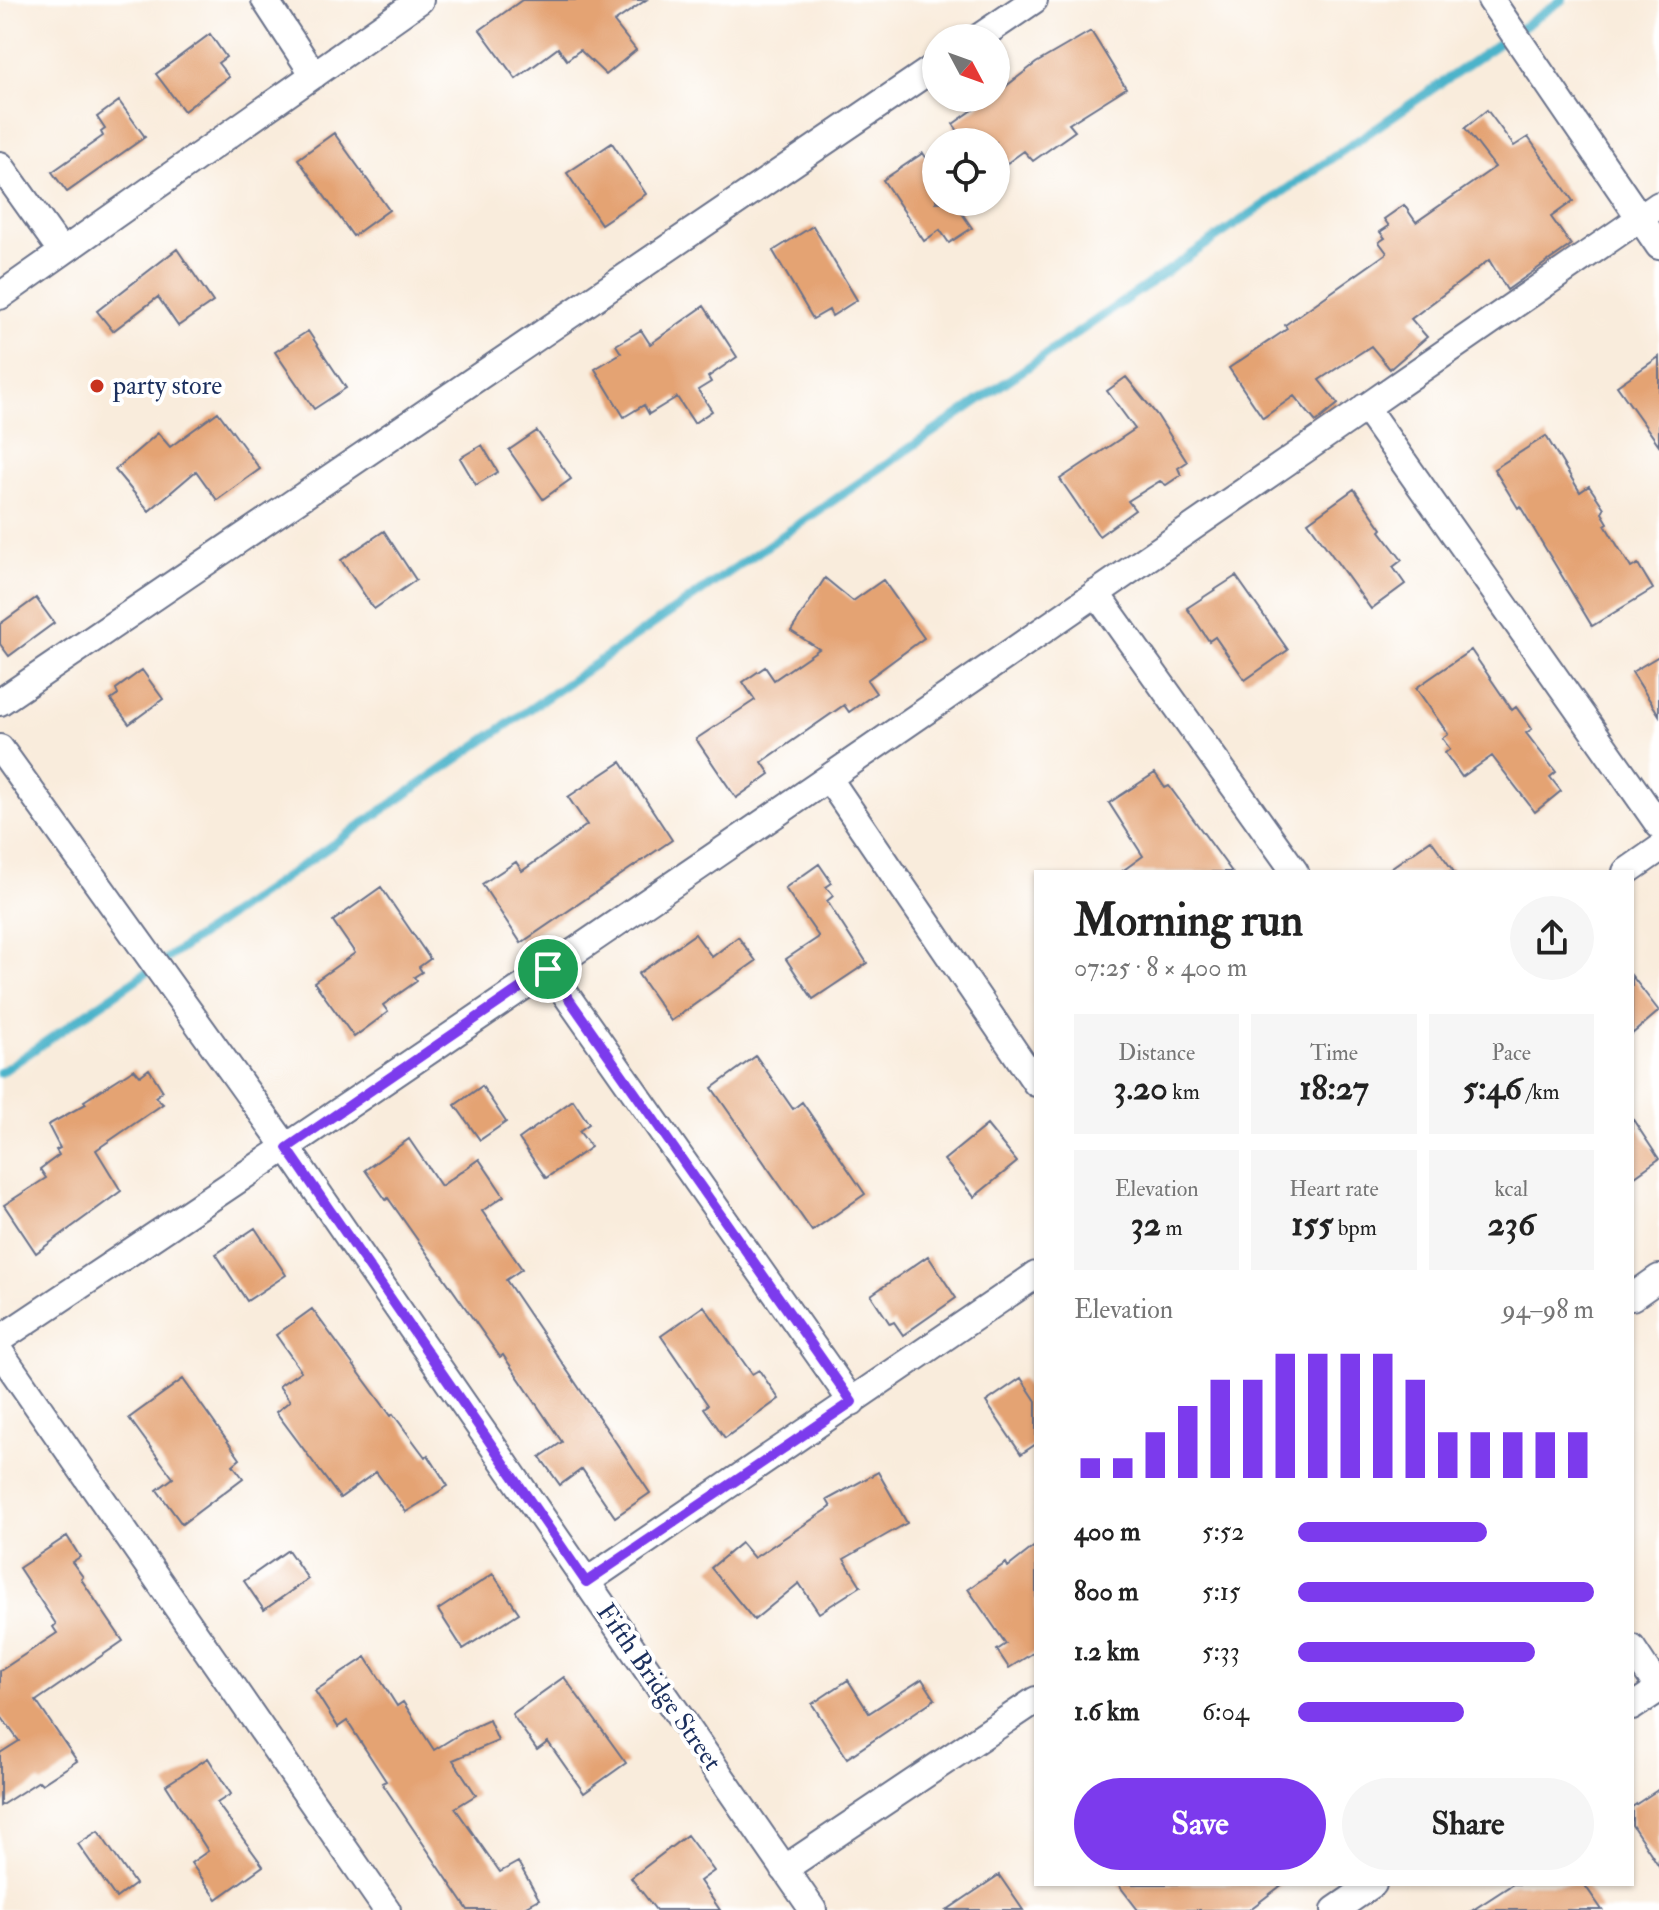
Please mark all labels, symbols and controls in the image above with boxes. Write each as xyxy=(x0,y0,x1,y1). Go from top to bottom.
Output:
north arrow xyxy=(922,24,1010,112)
map controls xyxy=(922,24,1010,216)
button: locate xyxy=(922,128,1010,216)
place label: party store xyxy=(112,370,222,403)
marker: party store xyxy=(88,377,106,395)
text: Morning run xyxy=(1074,894,1303,949)
button: share xyxy=(1510,896,1594,980)
pin xyxy=(514,935,582,1003)
icon: arrive xyxy=(526,947,570,991)
text: 07:25 · 8 × 400 m xyxy=(1074,952,1247,984)
text: Distance xyxy=(1118,1039,1195,1067)
text: Time xyxy=(1310,1039,1358,1067)
text: Pace xyxy=(1492,1039,1531,1067)
text: 3.20 xyxy=(1113,1067,1168,1110)
text: 18:27 xyxy=(1299,1067,1369,1110)
text: 5:46 xyxy=(1463,1067,1522,1110)
text: km xyxy=(1168,1078,1200,1106)
text: /km xyxy=(1522,1078,1560,1106)
text: Elevation xyxy=(1115,1175,1199,1203)
text: Heart rate xyxy=(1289,1175,1379,1203)
text: kcal xyxy=(1494,1175,1528,1203)
text: 32 xyxy=(1131,1203,1161,1246)
text: 155 xyxy=(1291,1203,1333,1246)
text: 236 xyxy=(1488,1203,1535,1246)
text: m xyxy=(1161,1214,1183,1242)
text: bpm xyxy=(1333,1214,1377,1242)
text: Elevation xyxy=(1074,1294,1173,1326)
text: 94–98 m xyxy=(1502,1294,1594,1326)
text: 400 m xyxy=(1074,1516,1140,1548)
text: 5:52 xyxy=(1202,1516,1244,1548)
text: 800 m xyxy=(1074,1576,1139,1608)
text: 5:15 xyxy=(1202,1576,1241,1608)
street label: Fifth Bridge Street xyxy=(589,1597,729,1777)
text: 1.2 km xyxy=(1074,1636,1140,1668)
text: 5:33 xyxy=(1202,1636,1240,1668)
text: 1.6 km xyxy=(1074,1696,1139,1728)
text: 6:04 xyxy=(1202,1696,1249,1728)
button: Save xyxy=(1074,1778,1326,1870)
button: Share xyxy=(1342,1778,1594,1870)

